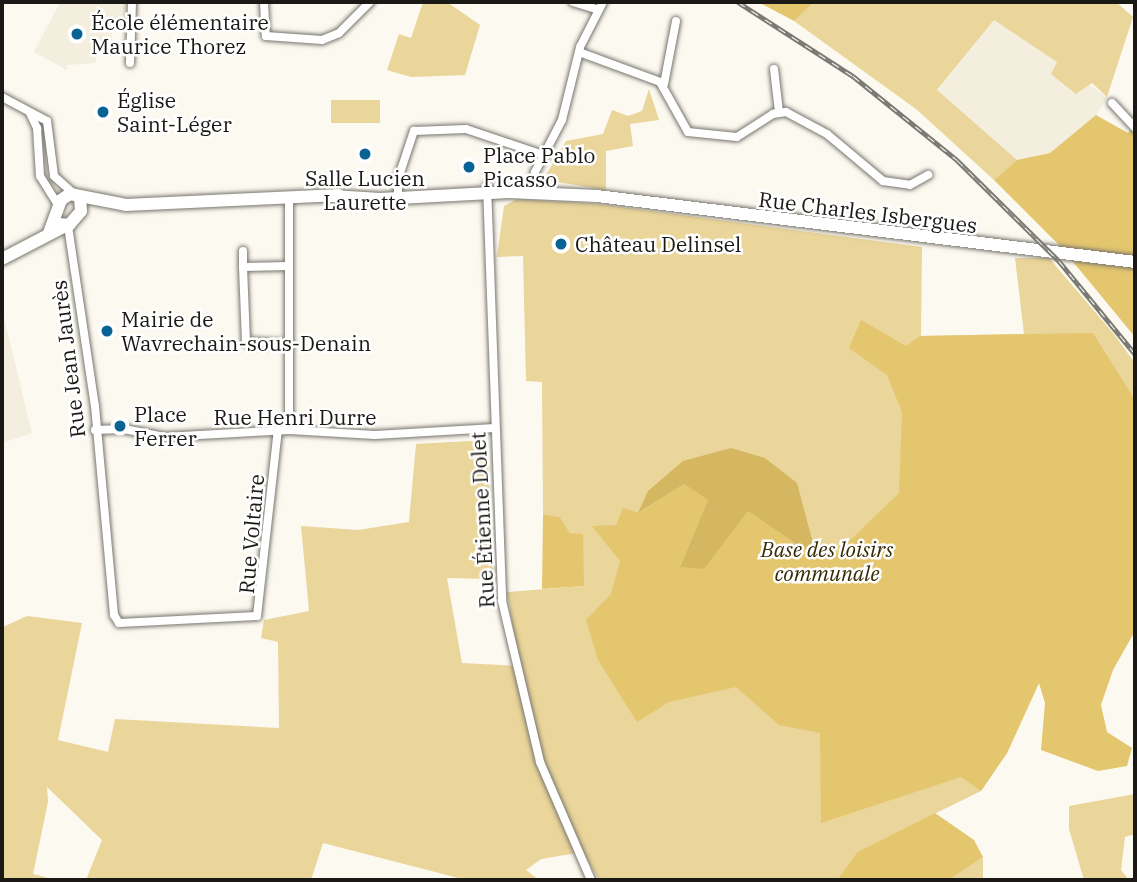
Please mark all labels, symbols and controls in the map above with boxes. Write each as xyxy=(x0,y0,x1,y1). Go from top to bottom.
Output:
place label: École élémentaire Maurice Thorez xyxy=(91,9,269,59)
marker: École élémentaire Maurice Thorez xyxy=(69,26,85,42)
place label: Église Saint-Léger xyxy=(117,87,232,137)
marker: Église Saint-Léger xyxy=(95,104,111,120)
place label: Place Pablo Picasso xyxy=(483,142,595,192)
marker: Salle Lucien Laurette xyxy=(357,146,373,162)
marker: Place Pablo Picasso xyxy=(461,159,477,175)
place label: Salle Lucien Laurette xyxy=(305,165,425,215)
street label: Rue Charles Isbergues xyxy=(757,186,979,238)
place label: Château Delinsel xyxy=(575,231,741,257)
marker: Château Delinsel xyxy=(553,236,569,252)
street label: Rue Jean Jaurès xyxy=(46,279,90,439)
place label: Mairie de Wavrechain-sous-Denain xyxy=(121,306,371,356)
marker: Mairie de Wavrechain-sous-Denain xyxy=(99,323,115,339)
place label: Place Ferrer xyxy=(134,401,197,451)
street label: Rue Henri Durre xyxy=(214,404,376,430)
marker: Place Ferrer xyxy=(112,418,128,434)
street label: Rue Étienne Dolet xyxy=(465,431,499,609)
street label: Rue Voltaire xyxy=(233,473,269,595)
park label: Base des loisirs communale xyxy=(761,536,893,586)

